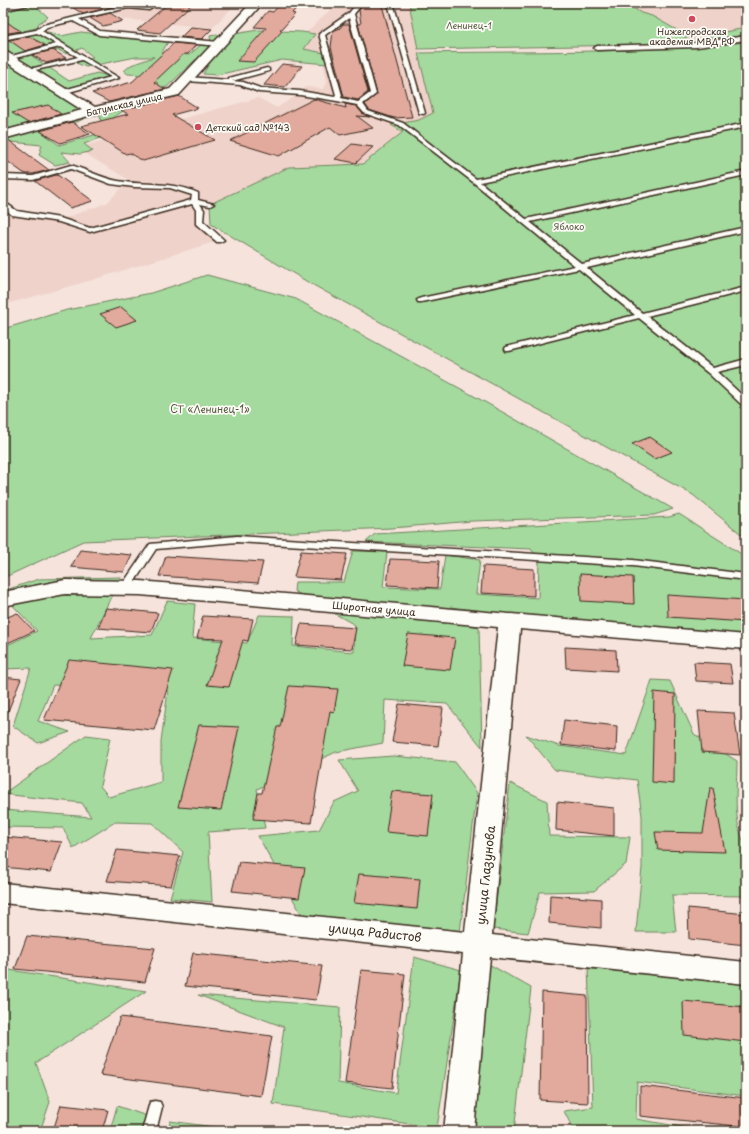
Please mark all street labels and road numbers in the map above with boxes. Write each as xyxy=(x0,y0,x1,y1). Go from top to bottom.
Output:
street label: Батумская улица xyxy=(85,88,164,120)
street label: Широтная улица xyxy=(332,597,417,619)
street label: улица Глазунова xyxy=(471,824,499,925)
street label: улица Радистов xyxy=(328,918,423,946)

